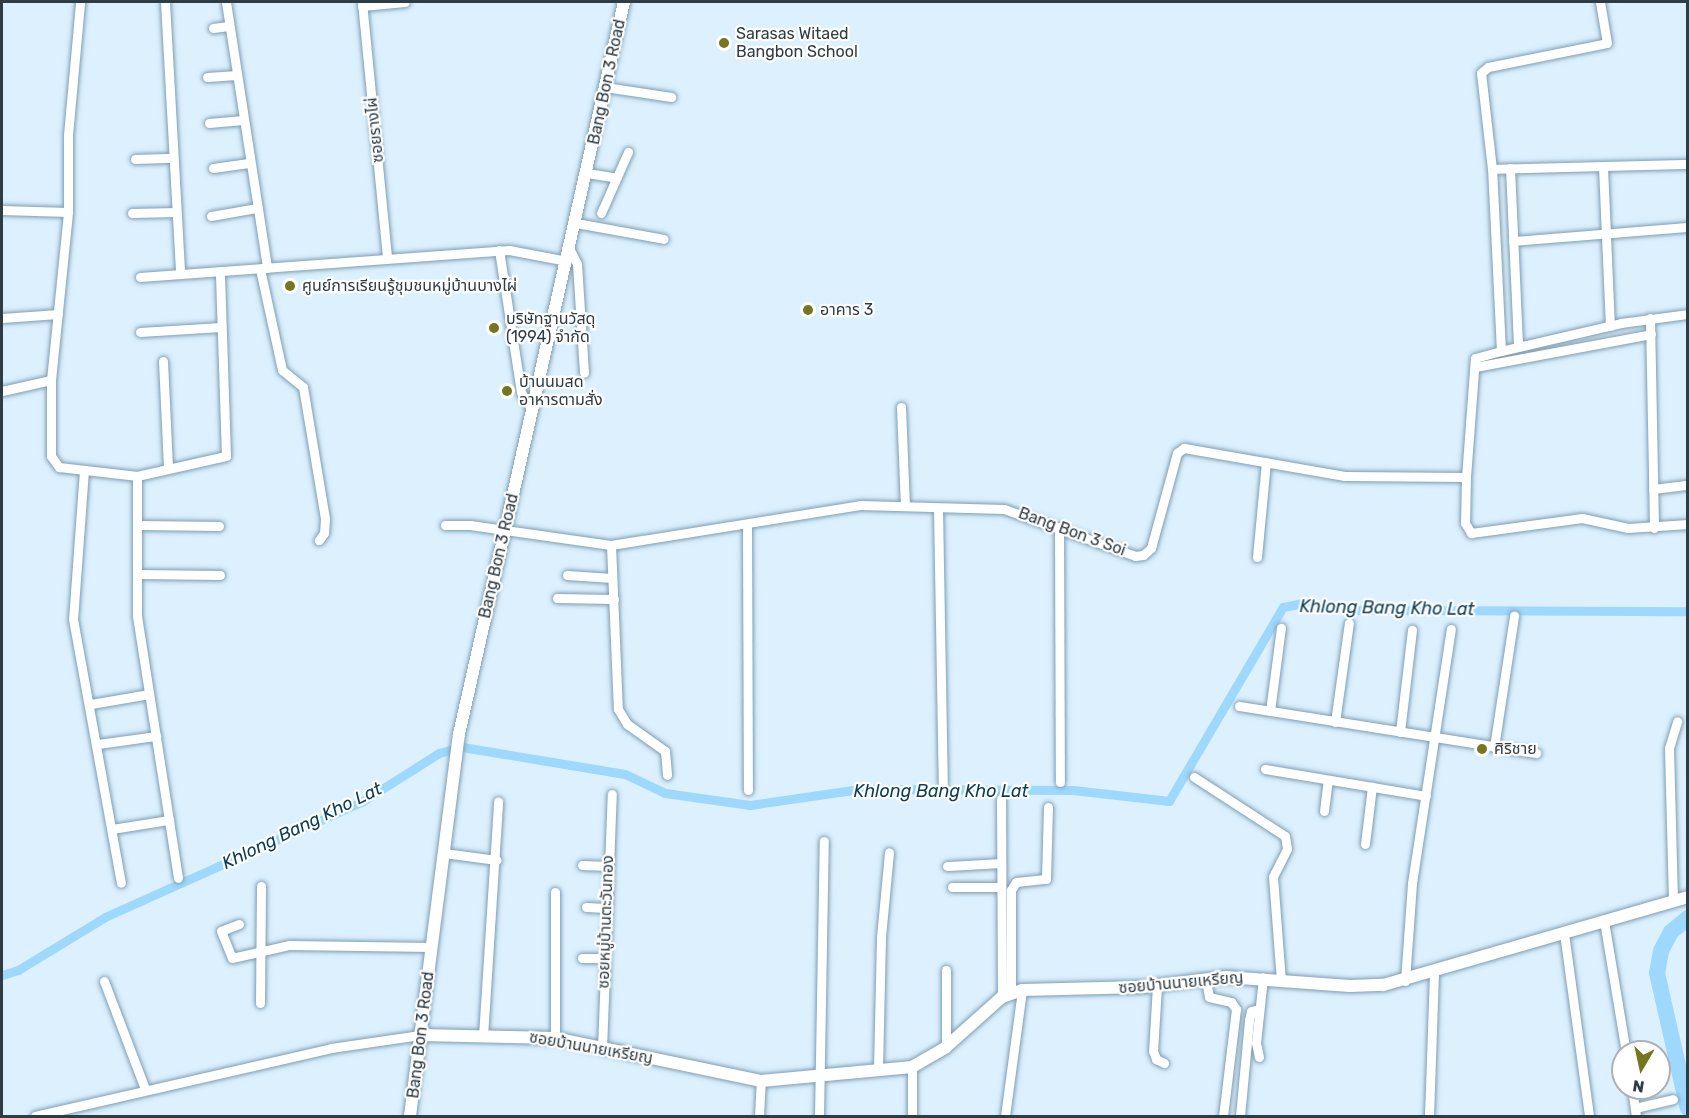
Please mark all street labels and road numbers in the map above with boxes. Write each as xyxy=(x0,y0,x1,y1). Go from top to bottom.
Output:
street label: Bang Bon 3 Road xyxy=(584,18,630,146)
street label: ซอยรางไผ่ xyxy=(362,96,388,164)
street label: Bang Bon 3 Road xyxy=(475,492,523,620)
street label: Bang Bon 3 Soi xyxy=(1016,504,1128,560)
street label: ซอยหมู่บ้านตะวันทอง xyxy=(594,855,618,989)
street label: ซอยบ้านนายเหรียญ xyxy=(1118,968,1244,998)
street label: Bang Bon 3 Road xyxy=(404,970,438,1100)
street label: ซอยบ้านนายเหรียญ xyxy=(528,1028,654,1068)

